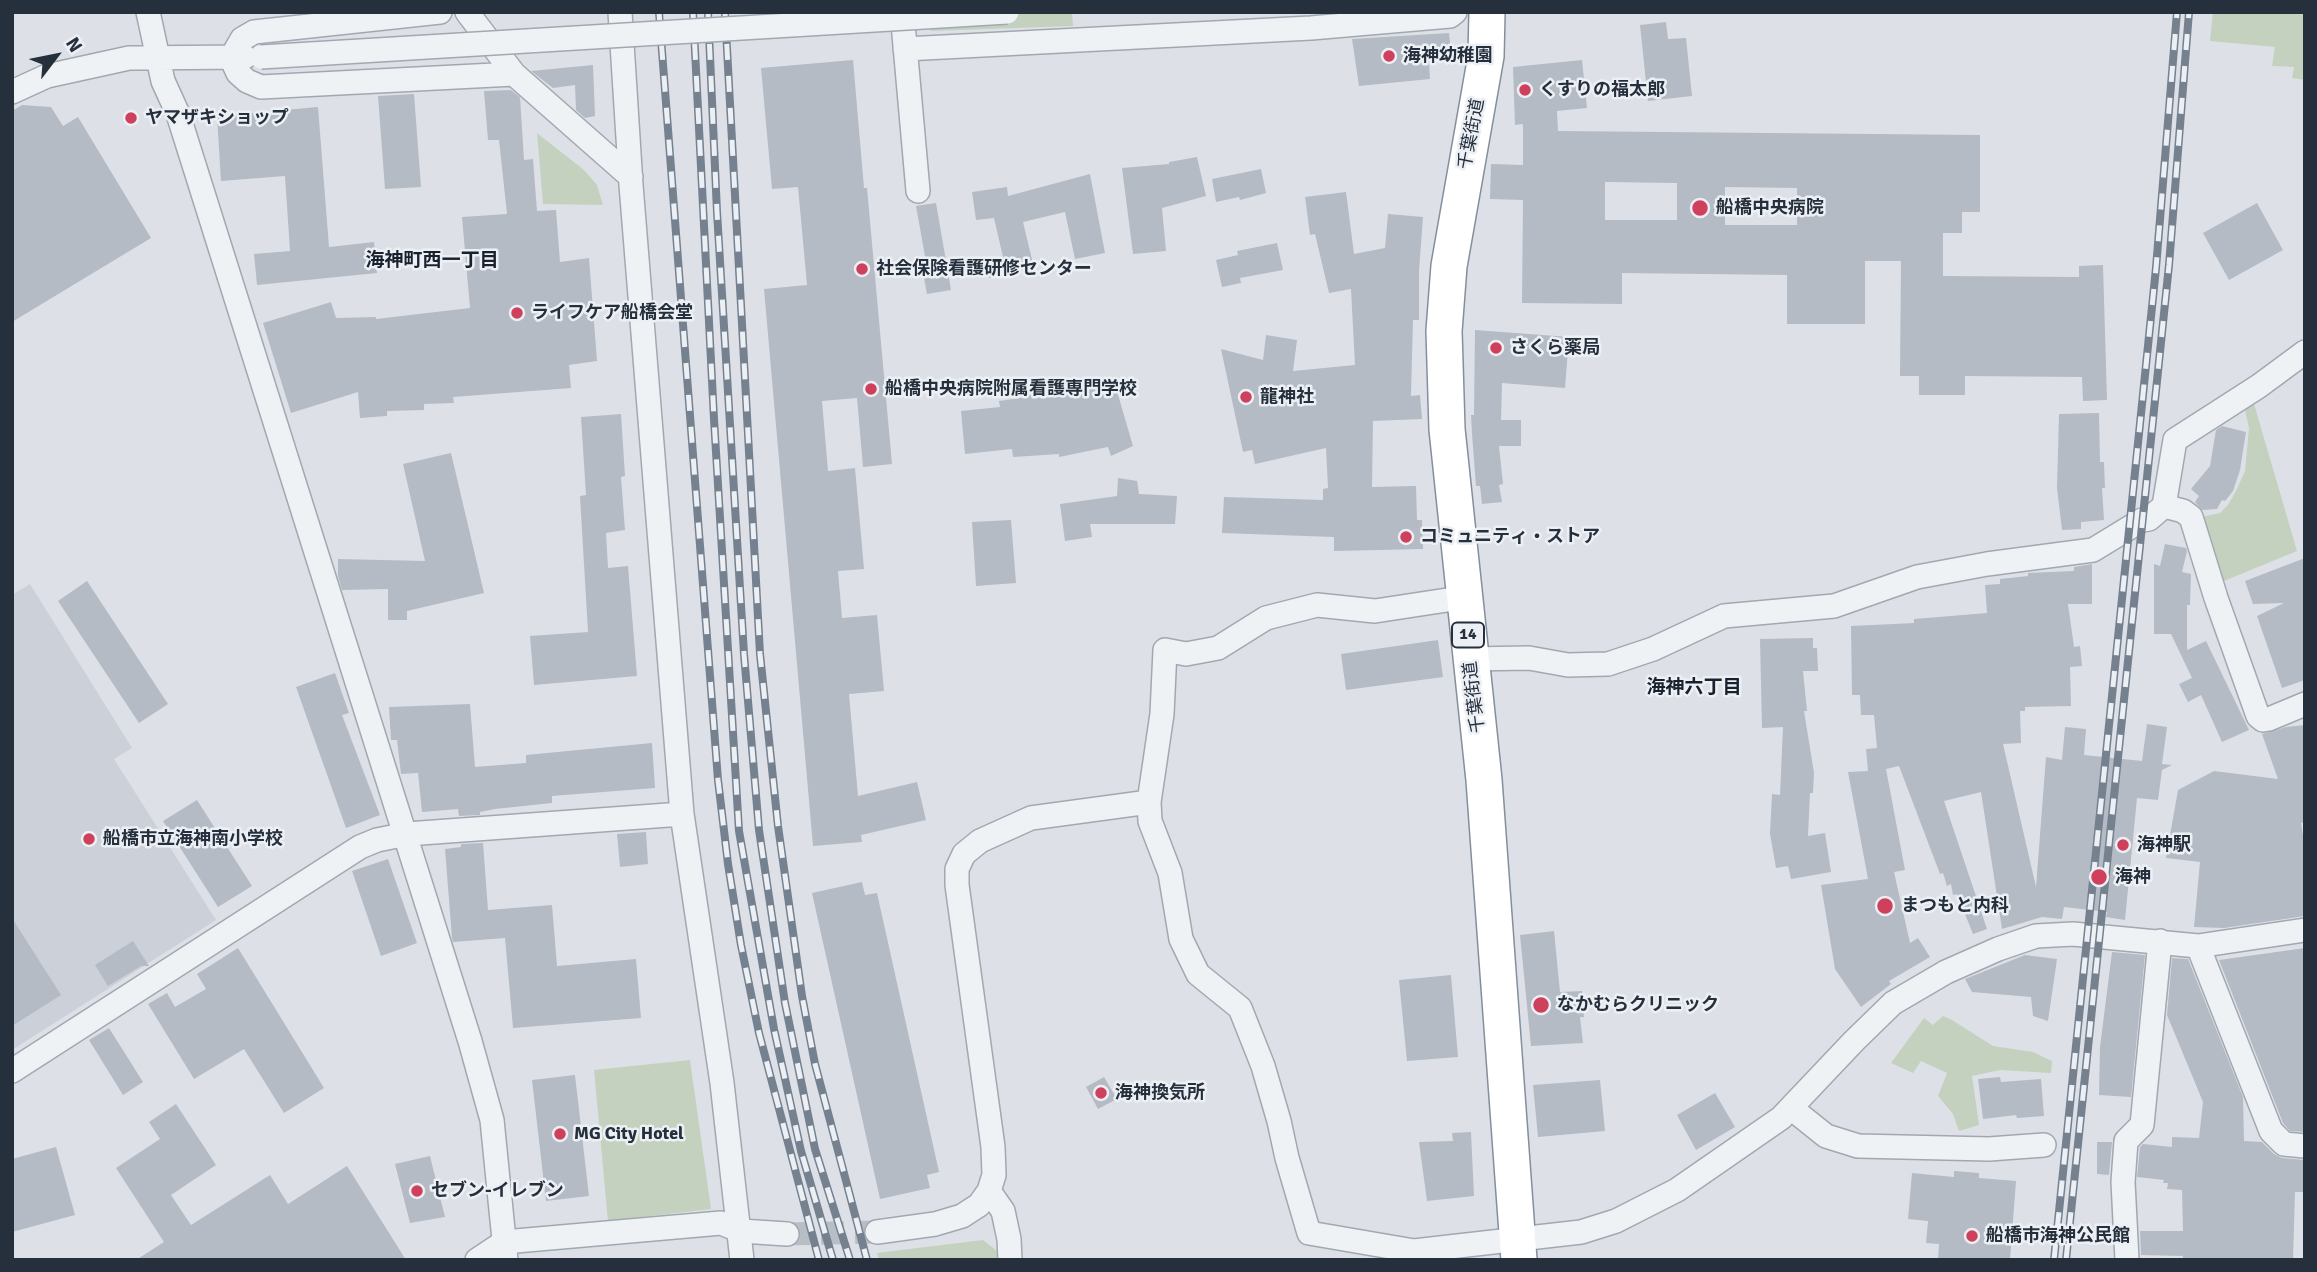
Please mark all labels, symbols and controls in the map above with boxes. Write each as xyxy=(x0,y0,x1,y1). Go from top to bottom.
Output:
north arrow xyxy=(21,21,91,91)
text: N xyxy=(60,33,87,57)
place label: 海神幼稚園 xyxy=(1403,45,1493,67)
marker: 海神幼稚園 xyxy=(1381,48,1397,64)
place label: くすりの福太郎 xyxy=(1539,79,1665,101)
marker: くすりの福太郎 xyxy=(1517,82,1533,98)
street label: 千葉街道 xyxy=(1455,97,1489,171)
place label: ヤマザキショップ xyxy=(145,107,289,129)
marker: ヤマザキショップ xyxy=(123,110,139,126)
place label: 船橋中央病院 xyxy=(1716,197,1824,219)
marker: 船橋中央病院 xyxy=(1690,198,1710,218)
district label: 海神町西一丁目 xyxy=(366,250,498,272)
place label: 社会保険看護研修センター xyxy=(876,258,1092,280)
marker: 社会保険看護研修センター xyxy=(854,261,870,277)
place label: ライフケア船橋会堂 xyxy=(531,302,693,324)
marker: ライフケア船橋会堂 xyxy=(509,305,525,321)
place label: さくら薬局 xyxy=(1510,337,1600,359)
marker: さくら薬局 xyxy=(1488,340,1504,356)
place label: 船橋中央病院附属看護専門学校 xyxy=(885,378,1137,400)
marker: 船橋中央病院附属看護専門学校 xyxy=(863,381,879,397)
place label: 龍神社 xyxy=(1260,386,1314,408)
marker: 龍神社 xyxy=(1238,389,1254,405)
place label: コミュニティ・ストア xyxy=(1420,526,1600,548)
marker: コミュニティ・ストア xyxy=(1398,529,1414,545)
road number: 14 xyxy=(1452,622,1484,648)
street label: 千葉街道 xyxy=(1460,660,1490,734)
district label: 海神六丁目 xyxy=(1647,677,1741,699)
place label: 船橋市立海神南小学校 xyxy=(103,828,283,850)
marker: 船橋市立海神南小学校 xyxy=(81,831,97,847)
place label: 海神駅 xyxy=(2137,834,2191,856)
marker: 海神駅 xyxy=(2115,837,2131,853)
place label: 海神 xyxy=(2115,866,2151,888)
marker: 海神 xyxy=(2089,867,2109,887)
place label: まつもと内科 xyxy=(1901,895,2009,917)
marker: まつもと内科 xyxy=(1875,896,1895,916)
place label: なかむらクリニック xyxy=(1557,994,1719,1016)
marker: なかむらクリニック xyxy=(1531,995,1551,1015)
place label: 海神換気所 xyxy=(1115,1082,1205,1104)
marker: 海神換気所 xyxy=(1093,1085,1109,1101)
place label: MG City Hotel xyxy=(574,1123,684,1145)
marker: MG City Hotel xyxy=(552,1126,568,1142)
place label: セブン-イレブン xyxy=(431,1180,564,1202)
marker: セブン-イレブン xyxy=(409,1183,425,1199)
place label: 船橋市海神公民館 xyxy=(1986,1225,2130,1247)
marker: 船橋市海神公民館 xyxy=(1964,1228,1980,1244)

